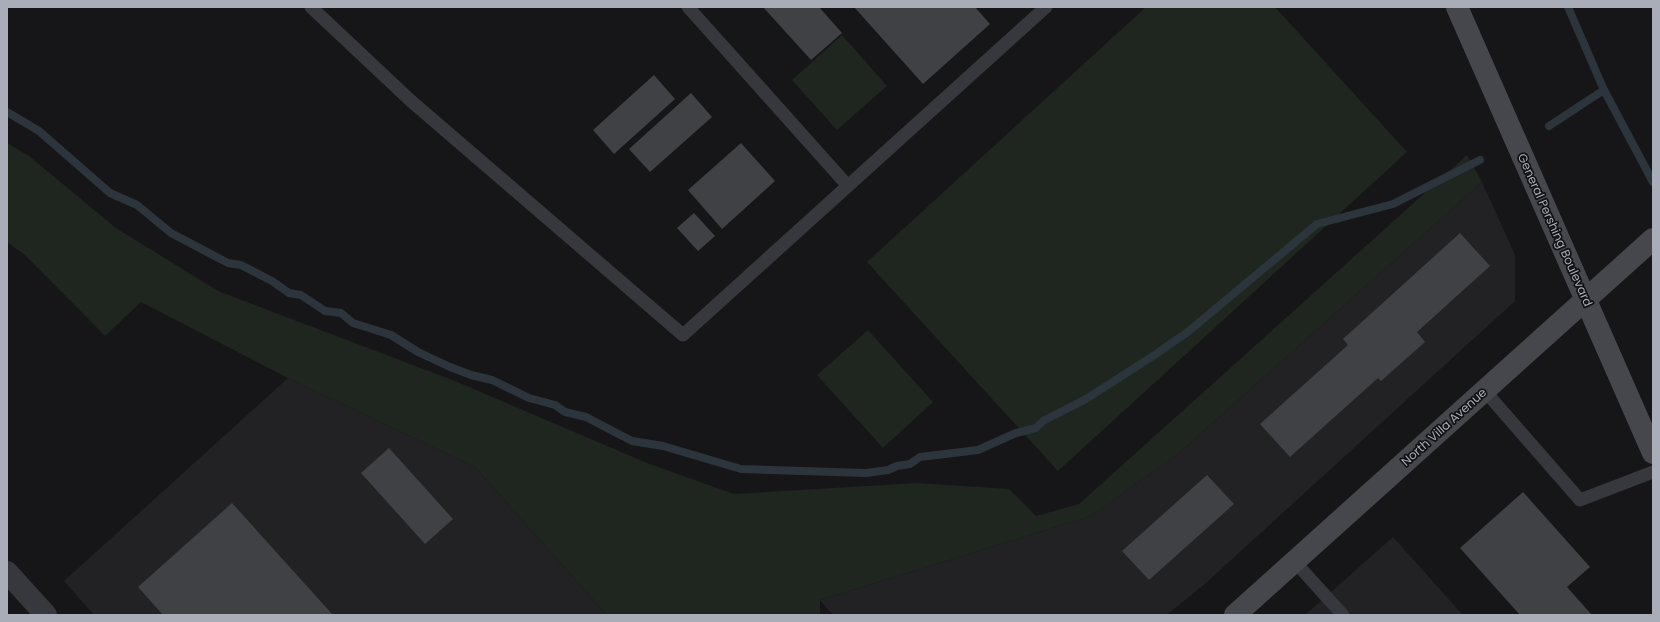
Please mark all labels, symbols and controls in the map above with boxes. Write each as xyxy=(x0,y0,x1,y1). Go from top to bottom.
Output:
street label: General Pershing Boulevard xyxy=(1514,151,1597,309)
street label: North Villa Avenue xyxy=(1397,384,1490,469)

